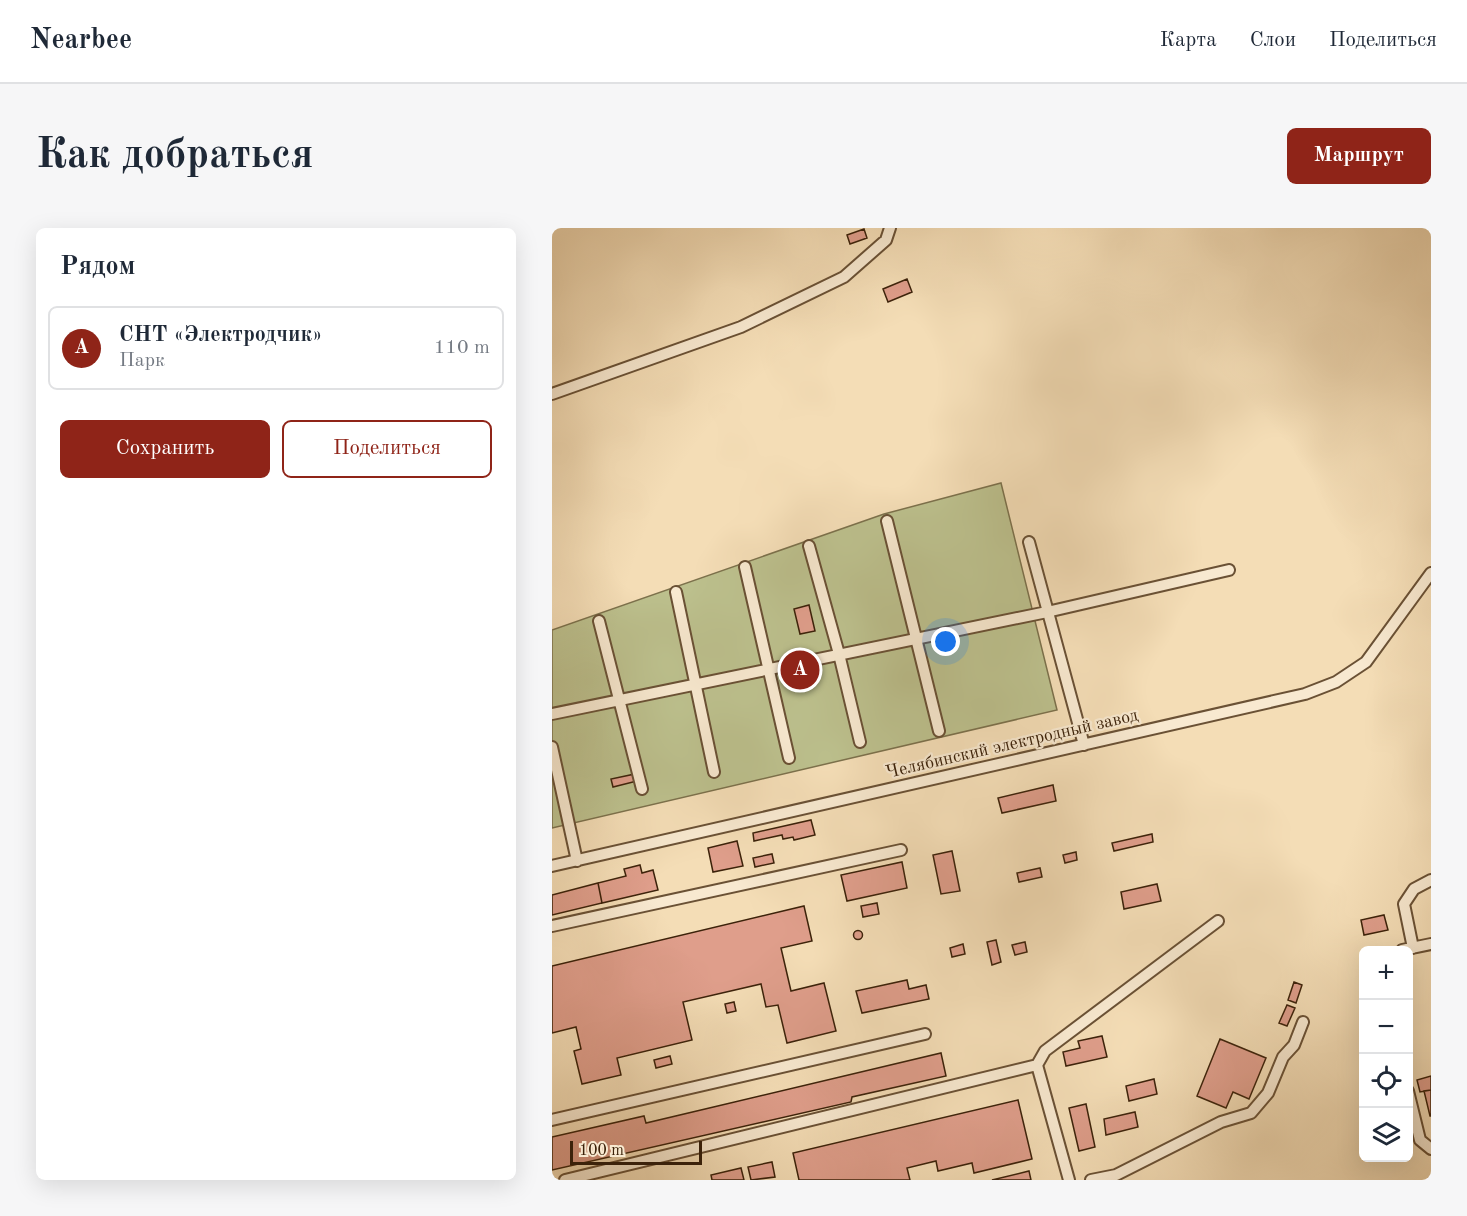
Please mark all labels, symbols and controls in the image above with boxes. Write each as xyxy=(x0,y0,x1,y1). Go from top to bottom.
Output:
text: Nearbee xyxy=(30,27,132,55)
text: Карта xyxy=(1160,30,1217,51)
text: Слои xyxy=(1250,30,1296,51)
text: Поделиться xyxy=(1329,30,1437,51)
button: Маршрут xyxy=(1287,128,1431,184)
text: Как добраться xyxy=(36,135,313,177)
text: Рядом xyxy=(60,254,135,280)
text: СНТ «Электродчик» xyxy=(119,324,323,346)
text: A xyxy=(74,338,89,358)
text: 110 m xyxy=(434,338,490,358)
text: Парк xyxy=(119,351,165,371)
button: Сохранить xyxy=(60,420,270,478)
button: Поделиться xyxy=(282,420,492,478)
your location xyxy=(931,627,960,656)
pin: A xyxy=(780,648,820,692)
street label: Челябинский электродный завод xyxy=(884,706,1140,782)
map controls xyxy=(1359,946,1413,1162)
button: + xyxy=(1359,946,1413,1000)
button: − xyxy=(1359,1000,1413,1054)
button: locate xyxy=(1359,1054,1413,1108)
button: layers xyxy=(1359,1108,1413,1162)
scale bar xyxy=(570,1138,702,1166)
text: 100 m xyxy=(579,1143,624,1159)

